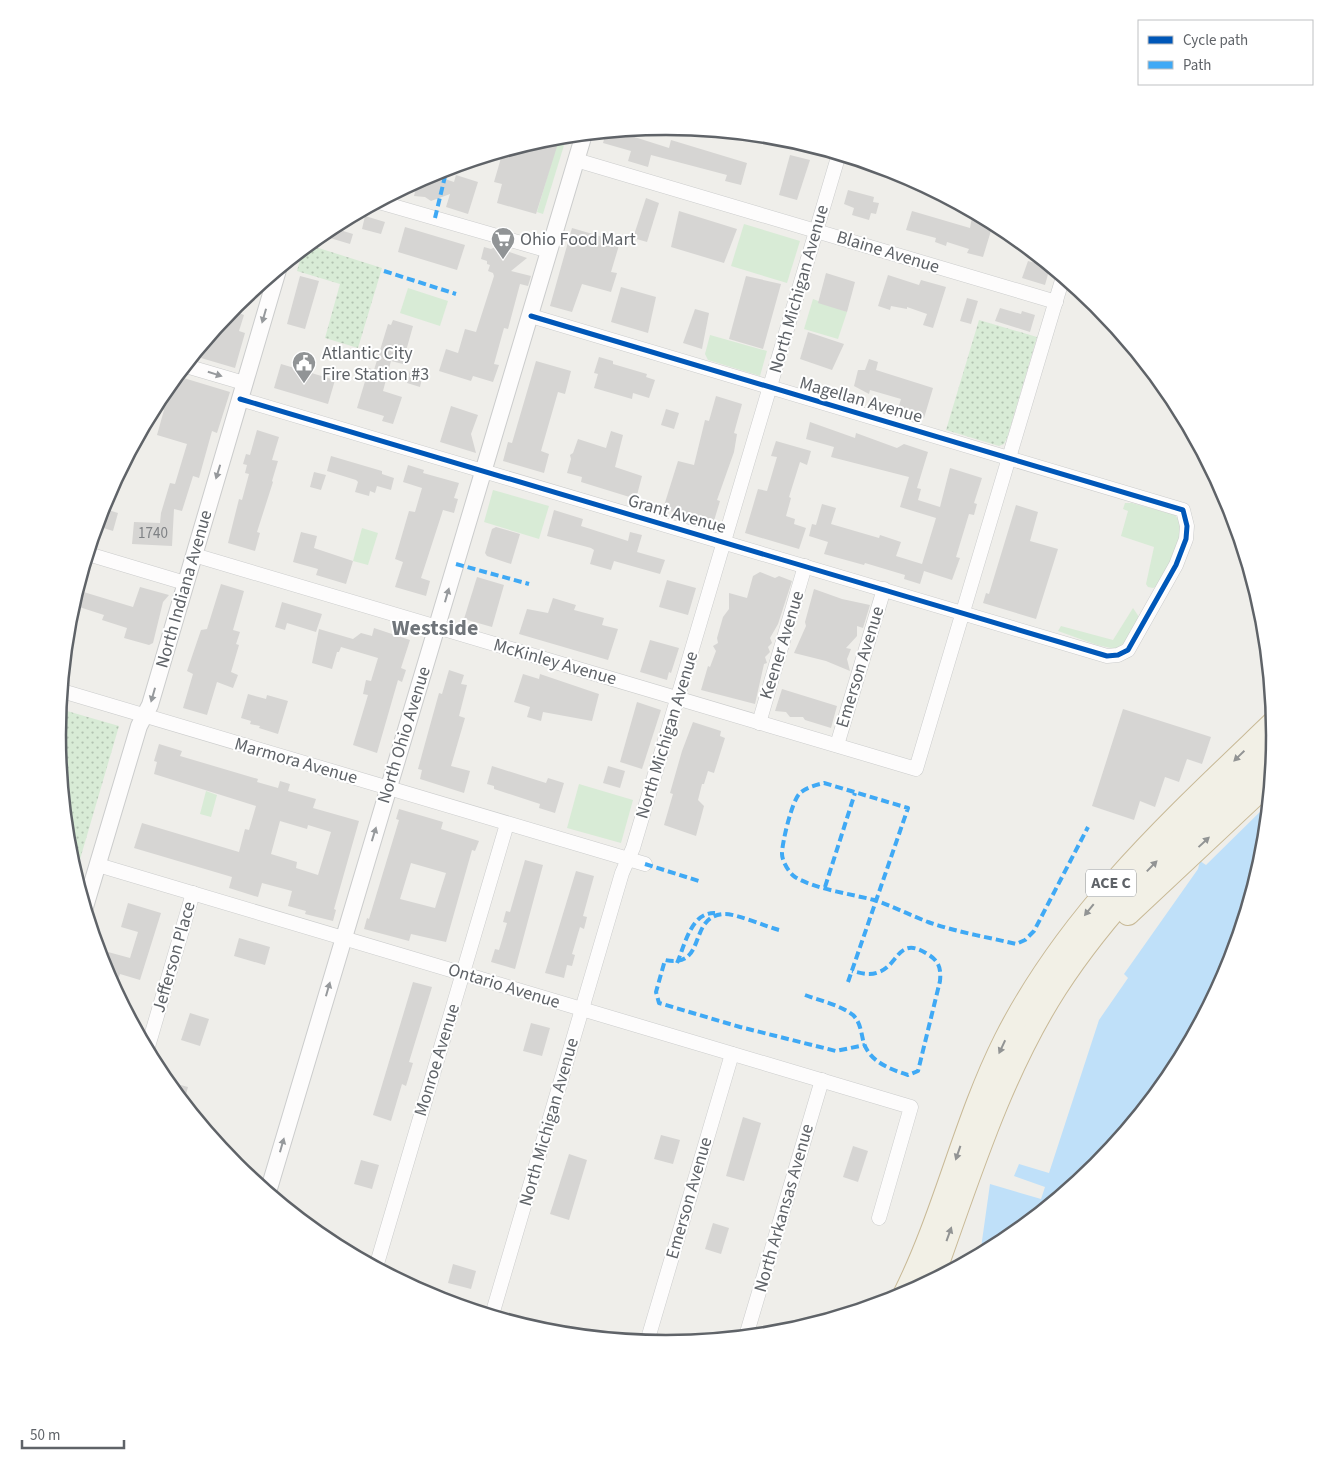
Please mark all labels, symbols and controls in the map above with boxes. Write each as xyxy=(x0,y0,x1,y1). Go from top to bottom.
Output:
legend xyxy=(1138,20,1313,85)
text: Cycle path xyxy=(1183,30,1248,51)
text: Path xyxy=(1183,55,1211,76)
street label: North Michigan Avenue xyxy=(763,202,835,376)
street label: Blaine Avenue xyxy=(833,224,943,280)
supermarket icon: Ohio Food Mart xyxy=(490,226,516,260)
place label: Ohio Food Mart xyxy=(520,227,636,252)
one-way arrow xyxy=(260,309,268,324)
place label: Atlantic City Fire Station #3 xyxy=(322,341,429,387)
public building icon: Atlantic City Fire Station #3 xyxy=(291,350,317,384)
street label: Magellan Avenue xyxy=(796,370,926,430)
one-way arrow xyxy=(208,371,223,379)
one-way arrow xyxy=(214,465,222,480)
street label: Grant Avenue xyxy=(625,488,729,540)
street label: North Indiana Avenue xyxy=(149,507,219,671)
house number: 1740 xyxy=(138,523,168,544)
one-way arrow xyxy=(443,587,451,602)
street label: Keener Avenue xyxy=(754,588,810,702)
street label: Emerson Avenue xyxy=(830,603,890,731)
district label: Westside xyxy=(392,612,478,644)
street label: McKinley Avenue xyxy=(490,632,620,692)
street label: North Michigan Avenue xyxy=(630,648,704,822)
street label: North Ohio Avenue xyxy=(371,663,437,807)
one-way arrow xyxy=(149,688,157,703)
street label: Marmora Avenue xyxy=(231,731,361,791)
one-way arrow xyxy=(1233,750,1245,762)
one-way arrow xyxy=(371,826,379,841)
one-way arrow xyxy=(1198,836,1211,847)
one-way arrow xyxy=(1146,861,1158,873)
road number: ACE C xyxy=(1086,870,1136,896)
street label: Jefferson Place xyxy=(146,899,202,1015)
one-way arrow xyxy=(1084,904,1095,916)
street label: Ontario Avenue xyxy=(445,957,563,1015)
one-way arrow xyxy=(324,982,332,997)
street label: Monroe Avenue xyxy=(408,1001,466,1119)
street label: North Michigan Avenue xyxy=(513,1035,585,1209)
one-way arrow xyxy=(998,1040,1006,1054)
street label: North Arkansas Avenue xyxy=(748,1121,820,1295)
street label: Emerson Avenue xyxy=(660,1134,718,1262)
one-way arrow xyxy=(278,1138,286,1153)
one-way arrow xyxy=(954,1146,962,1161)
one-way arrow xyxy=(945,1226,953,1241)
scale bar xyxy=(22,1418,125,1450)
text: 50 m xyxy=(30,1425,60,1446)

